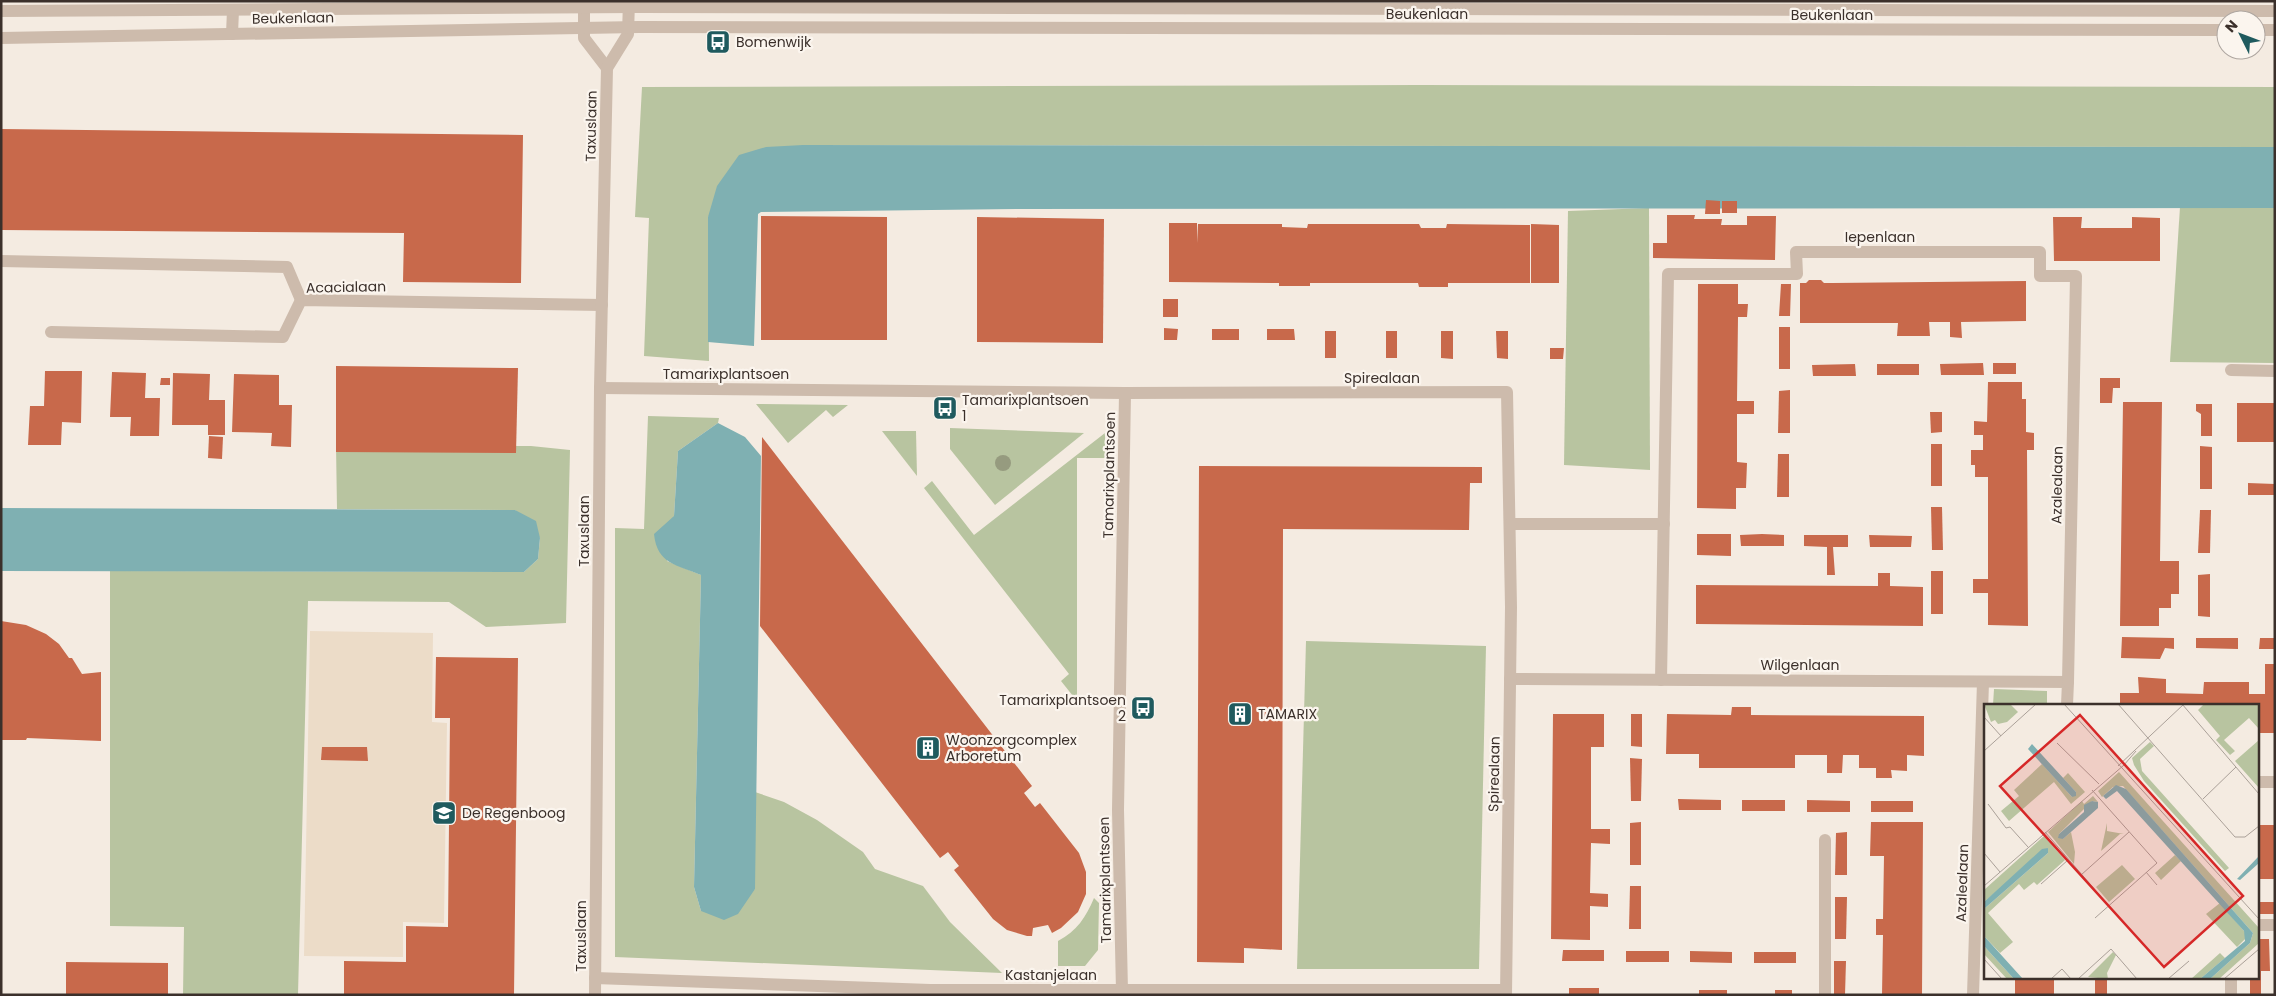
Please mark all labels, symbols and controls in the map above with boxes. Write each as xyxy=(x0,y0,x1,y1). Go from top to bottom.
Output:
street label: Beukenlaan xyxy=(1386,4,1468,24)
street label: Beukenlaan xyxy=(1791,5,1873,25)
street label: Beukenlaan xyxy=(252,7,334,29)
north arrow xyxy=(2216,10,2266,60)
text: N xyxy=(2220,16,2242,37)
bus stop icon: Bomenwijk xyxy=(705,29,731,55)
place label: Bomenwijk xyxy=(736,32,812,52)
street label: Taxuslaan xyxy=(580,90,602,162)
street label: Iepenlaan xyxy=(1845,227,1915,247)
street label: Acacialaan xyxy=(306,276,386,298)
street label: Tamarixplantsoen xyxy=(663,364,789,384)
street label: Spirealaan xyxy=(1344,368,1420,388)
place label: Tamarixplantsoen 1 xyxy=(962,390,1089,426)
bus stop icon: Tamarixplantsoen 1 xyxy=(932,395,958,421)
street label: Tamarixplantsoen xyxy=(1098,412,1120,538)
street label: Azalealaan xyxy=(2046,446,2068,524)
street label: Taxuslaan xyxy=(574,495,594,567)
street label: Wilgenlaan xyxy=(1761,655,1840,675)
place label: Tamarixplantsoen 2 xyxy=(999,690,1126,726)
bus stop icon: Tamarixplantsoen 2 xyxy=(1130,695,1156,721)
building icon: TAMARIX xyxy=(1227,701,1253,727)
place label: TAMARIX xyxy=(1258,704,1317,724)
inset map xyxy=(1984,704,2258,978)
place label: Woonzorgcomplex Arboretum xyxy=(946,730,1077,766)
building icon: Woonzorgcomplex Arboretum xyxy=(915,735,941,761)
street label: Spirealaan xyxy=(1483,736,1505,812)
school or university icon: De Regenboog xyxy=(431,800,457,826)
place label: De Regenboog xyxy=(462,803,565,823)
street label: Tamarixplantsoen xyxy=(1094,817,1116,943)
street label: Azalealaan xyxy=(1951,844,1973,922)
street label: Taxuslaan xyxy=(571,900,591,972)
street label: Kastanjelaan xyxy=(1005,965,1097,985)

